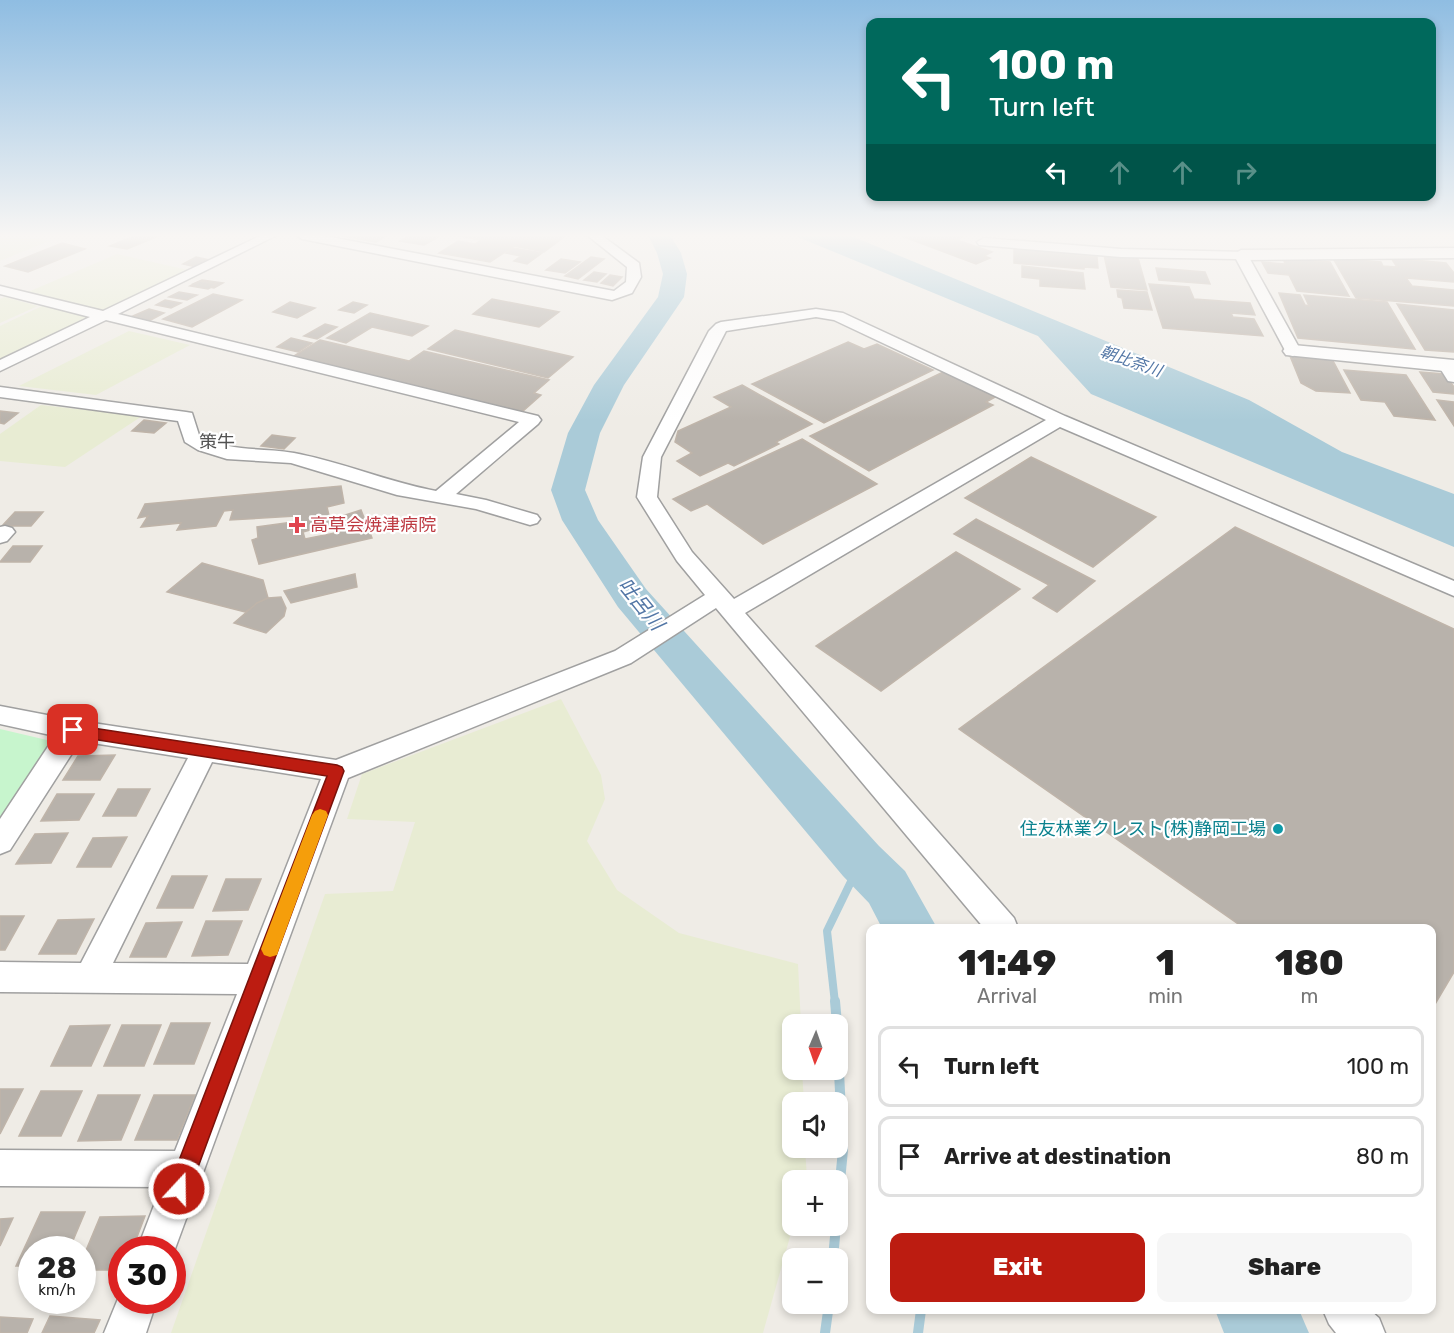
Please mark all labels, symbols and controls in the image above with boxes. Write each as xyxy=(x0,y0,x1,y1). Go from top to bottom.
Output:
text: 100 m xyxy=(989,40,1114,90)
icon: left xyxy=(890,42,968,120)
text: Turn left xyxy=(989,91,1094,123)
icon: left xyxy=(1040,156,1073,189)
icon: ahead xyxy=(1103,156,1136,189)
icon: ahead xyxy=(1166,156,1199,189)
icon: right xyxy=(1229,156,1262,189)
water label: 朝比奈川 xyxy=(1098,342,1166,381)
district label: 策牛 xyxy=(199,431,235,453)
place label: 高草会焼津病院 xyxy=(310,514,436,536)
marker: 高草会焼津病院 xyxy=(288,516,306,534)
water label: 吐呂川 xyxy=(613,573,670,636)
pin xyxy=(47,704,98,755)
icon: arrive xyxy=(56,713,89,746)
place label: 住友林業クレスト(株)静岡工場 xyxy=(1020,818,1266,840)
marker: 住友林業クレスト(株)静岡工場 xyxy=(1271,822,1285,836)
text: 11:49 xyxy=(958,941,1056,984)
text: 1 xyxy=(1156,941,1175,984)
text: 180 xyxy=(1275,941,1344,984)
text: Arrival xyxy=(977,984,1037,1008)
text: min xyxy=(1148,984,1183,1008)
text: m xyxy=(1301,984,1318,1008)
north arrow xyxy=(782,1014,848,1080)
map controls xyxy=(782,1014,848,1314)
icon: left xyxy=(893,1050,926,1083)
text: Turn left xyxy=(944,1053,1039,1080)
text: 100 m xyxy=(1347,1053,1409,1080)
button: sound xyxy=(782,1092,848,1158)
icon: arrive xyxy=(893,1140,926,1173)
text: Arrive at destination xyxy=(944,1143,1171,1170)
text: 80 m xyxy=(1356,1143,1409,1170)
position arrow xyxy=(147,1157,211,1221)
button: + xyxy=(782,1170,848,1236)
button: Exit xyxy=(890,1233,1145,1302)
button: Share xyxy=(1157,1233,1412,1302)
speed limit sign: 30 xyxy=(108,1236,186,1314)
button: − xyxy=(782,1248,848,1314)
text: 28 xyxy=(37,1250,77,1286)
text: km/h xyxy=(38,1281,76,1299)

